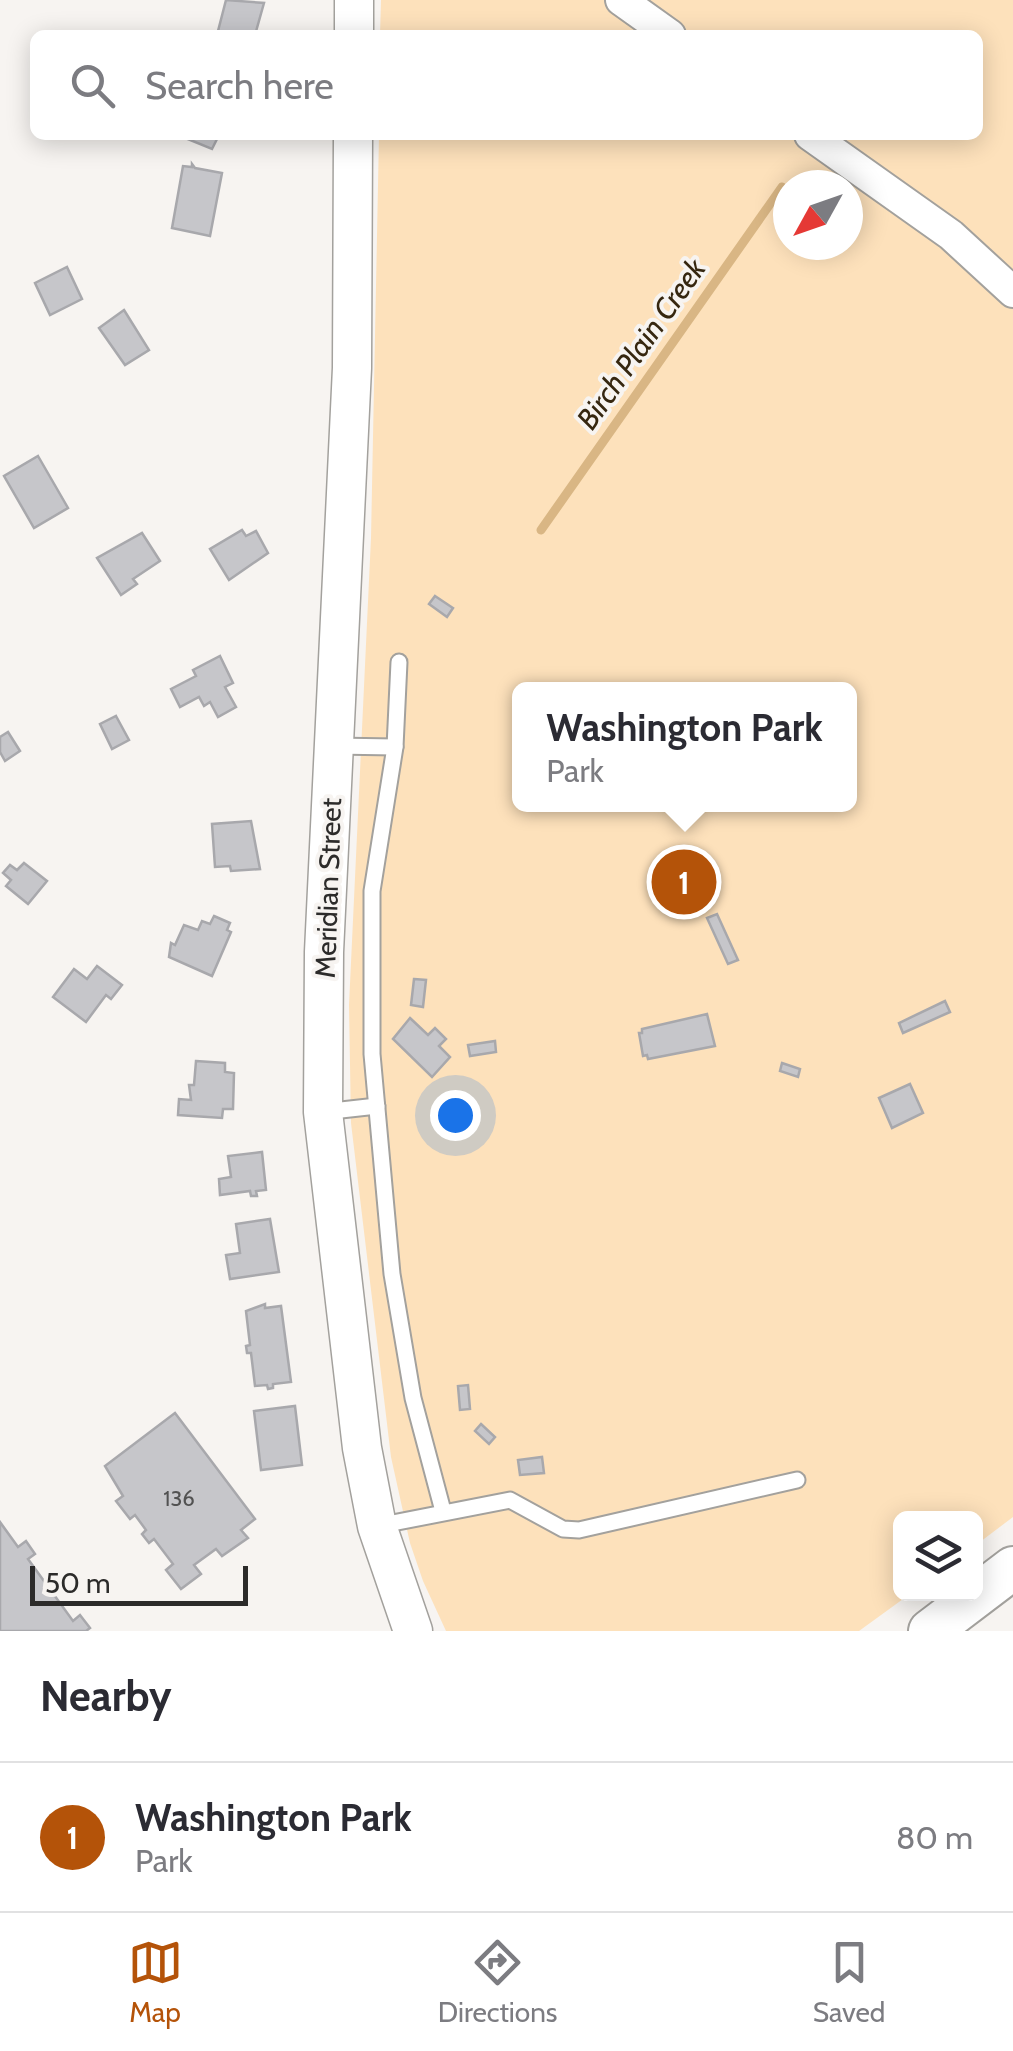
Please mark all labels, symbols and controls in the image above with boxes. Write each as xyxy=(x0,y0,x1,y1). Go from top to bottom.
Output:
search box xyxy=(30,30,983,140)
icon: search xyxy=(65,58,120,113)
text: Search here xyxy=(145,62,334,109)
north arrow xyxy=(773,170,863,260)
water label: Birch Plain Creek xyxy=(569,251,714,436)
popup xyxy=(512,682,857,812)
text: Washington Park xyxy=(546,704,823,751)
text: Park xyxy=(546,751,604,790)
street label: Meridian Street xyxy=(308,797,348,979)
pin: 1 xyxy=(652,844,716,920)
your location xyxy=(430,1090,481,1141)
house number: 136 xyxy=(163,1485,195,1512)
map controls xyxy=(893,1511,983,1601)
button: layers xyxy=(893,1511,983,1601)
scale bar xyxy=(30,1561,248,1606)
text: 50 m xyxy=(45,1566,111,1600)
text: Nearby xyxy=(40,1670,172,1722)
text: Washington Park xyxy=(135,1794,412,1841)
text: 1 xyxy=(67,1818,78,1857)
text: 80 m xyxy=(896,1818,973,1857)
text: Park xyxy=(135,1841,193,1880)
tab: Map xyxy=(128,1935,183,2029)
tab: Directions xyxy=(438,1935,557,2029)
tab: Saved xyxy=(813,1935,885,2029)

